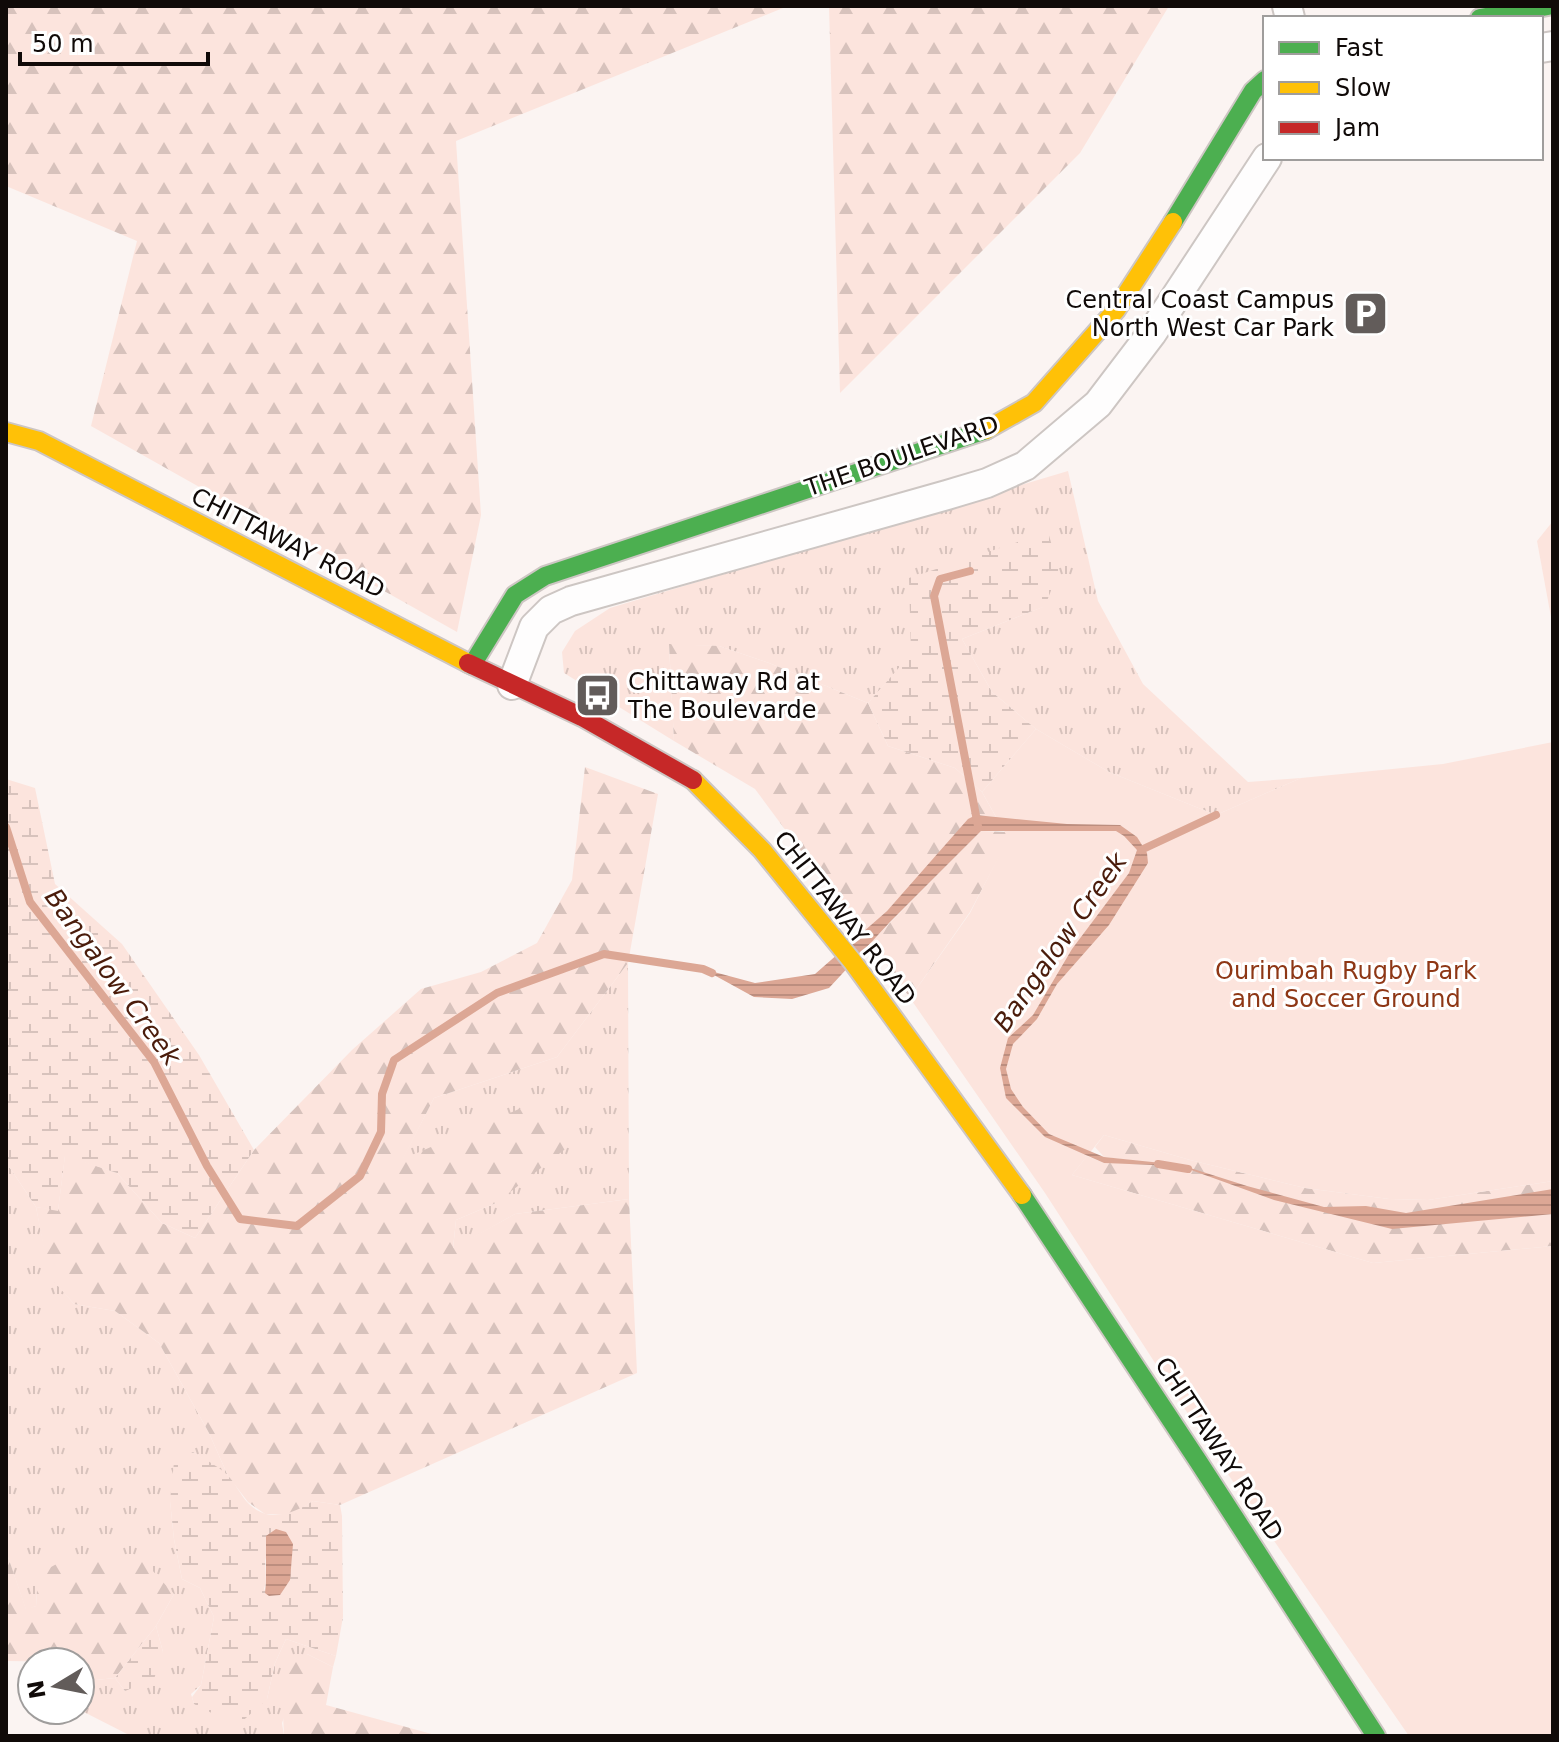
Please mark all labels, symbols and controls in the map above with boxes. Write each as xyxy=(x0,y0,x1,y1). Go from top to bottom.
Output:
scale bar xyxy=(20,16,208,66)
legend xyxy=(1263,16,1543,160)
text: 50 m xyxy=(32,30,94,58)
text: Fast xyxy=(1335,34,1383,62)
text: Slow xyxy=(1335,74,1391,102)
text: Jam xyxy=(1333,114,1380,142)
place label: Central Coast Campus North West Car Park xyxy=(1066,286,1334,342)
parking icon: Central Coast Campus North West Car Park xyxy=(1341,290,1389,338)
street label: THE BOULEVARD xyxy=(801,410,1003,503)
street label: CHITTAWAY ROAD xyxy=(187,482,389,604)
place label: Chittaway Rd at The Boulevarde xyxy=(627,668,820,724)
bus stop icon: Chittaway Rd at The Boulevarde xyxy=(573,672,621,720)
street label: CHITTAWAY ROAD xyxy=(768,825,922,1011)
water label: Bangalow Creek xyxy=(987,846,1133,1037)
water label: Bangalow Creek xyxy=(39,883,188,1072)
park label: Ourimbah Rugby Park and Soccer Ground xyxy=(1215,957,1477,1013)
street label: CHITTAWAY ROAD xyxy=(1149,1352,1289,1546)
north arrow xyxy=(16,1646,96,1726)
text: N xyxy=(23,1678,51,1701)

